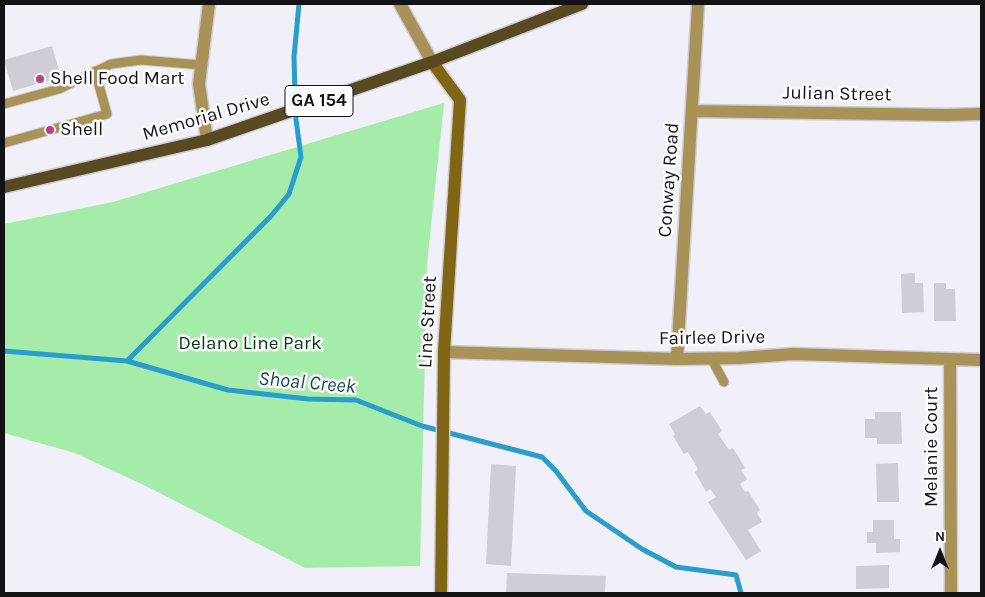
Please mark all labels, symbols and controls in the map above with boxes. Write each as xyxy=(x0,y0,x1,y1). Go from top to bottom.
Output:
place label: Shell Food Mart xyxy=(50,68,184,90)
marker: Shell Food Mart xyxy=(34,73,46,85)
street label: Julian Street xyxy=(782,82,892,106)
road number: GA 154 xyxy=(285,85,353,116)
street label: Memorial Drive xyxy=(140,88,272,146)
place label: Shell xyxy=(60,119,103,141)
street label: Conway Road xyxy=(654,122,684,238)
marker: Shell xyxy=(44,124,56,136)
street label: Line Street xyxy=(414,275,442,369)
street label: Fairlee Drive xyxy=(659,326,765,350)
park label: Delano Line Park xyxy=(178,333,322,355)
water label: Shoal Creek xyxy=(257,367,357,399)
street label: Melanie Court xyxy=(921,387,943,507)
north arrow xyxy=(915,527,965,577)
text: N xyxy=(935,528,945,545)

